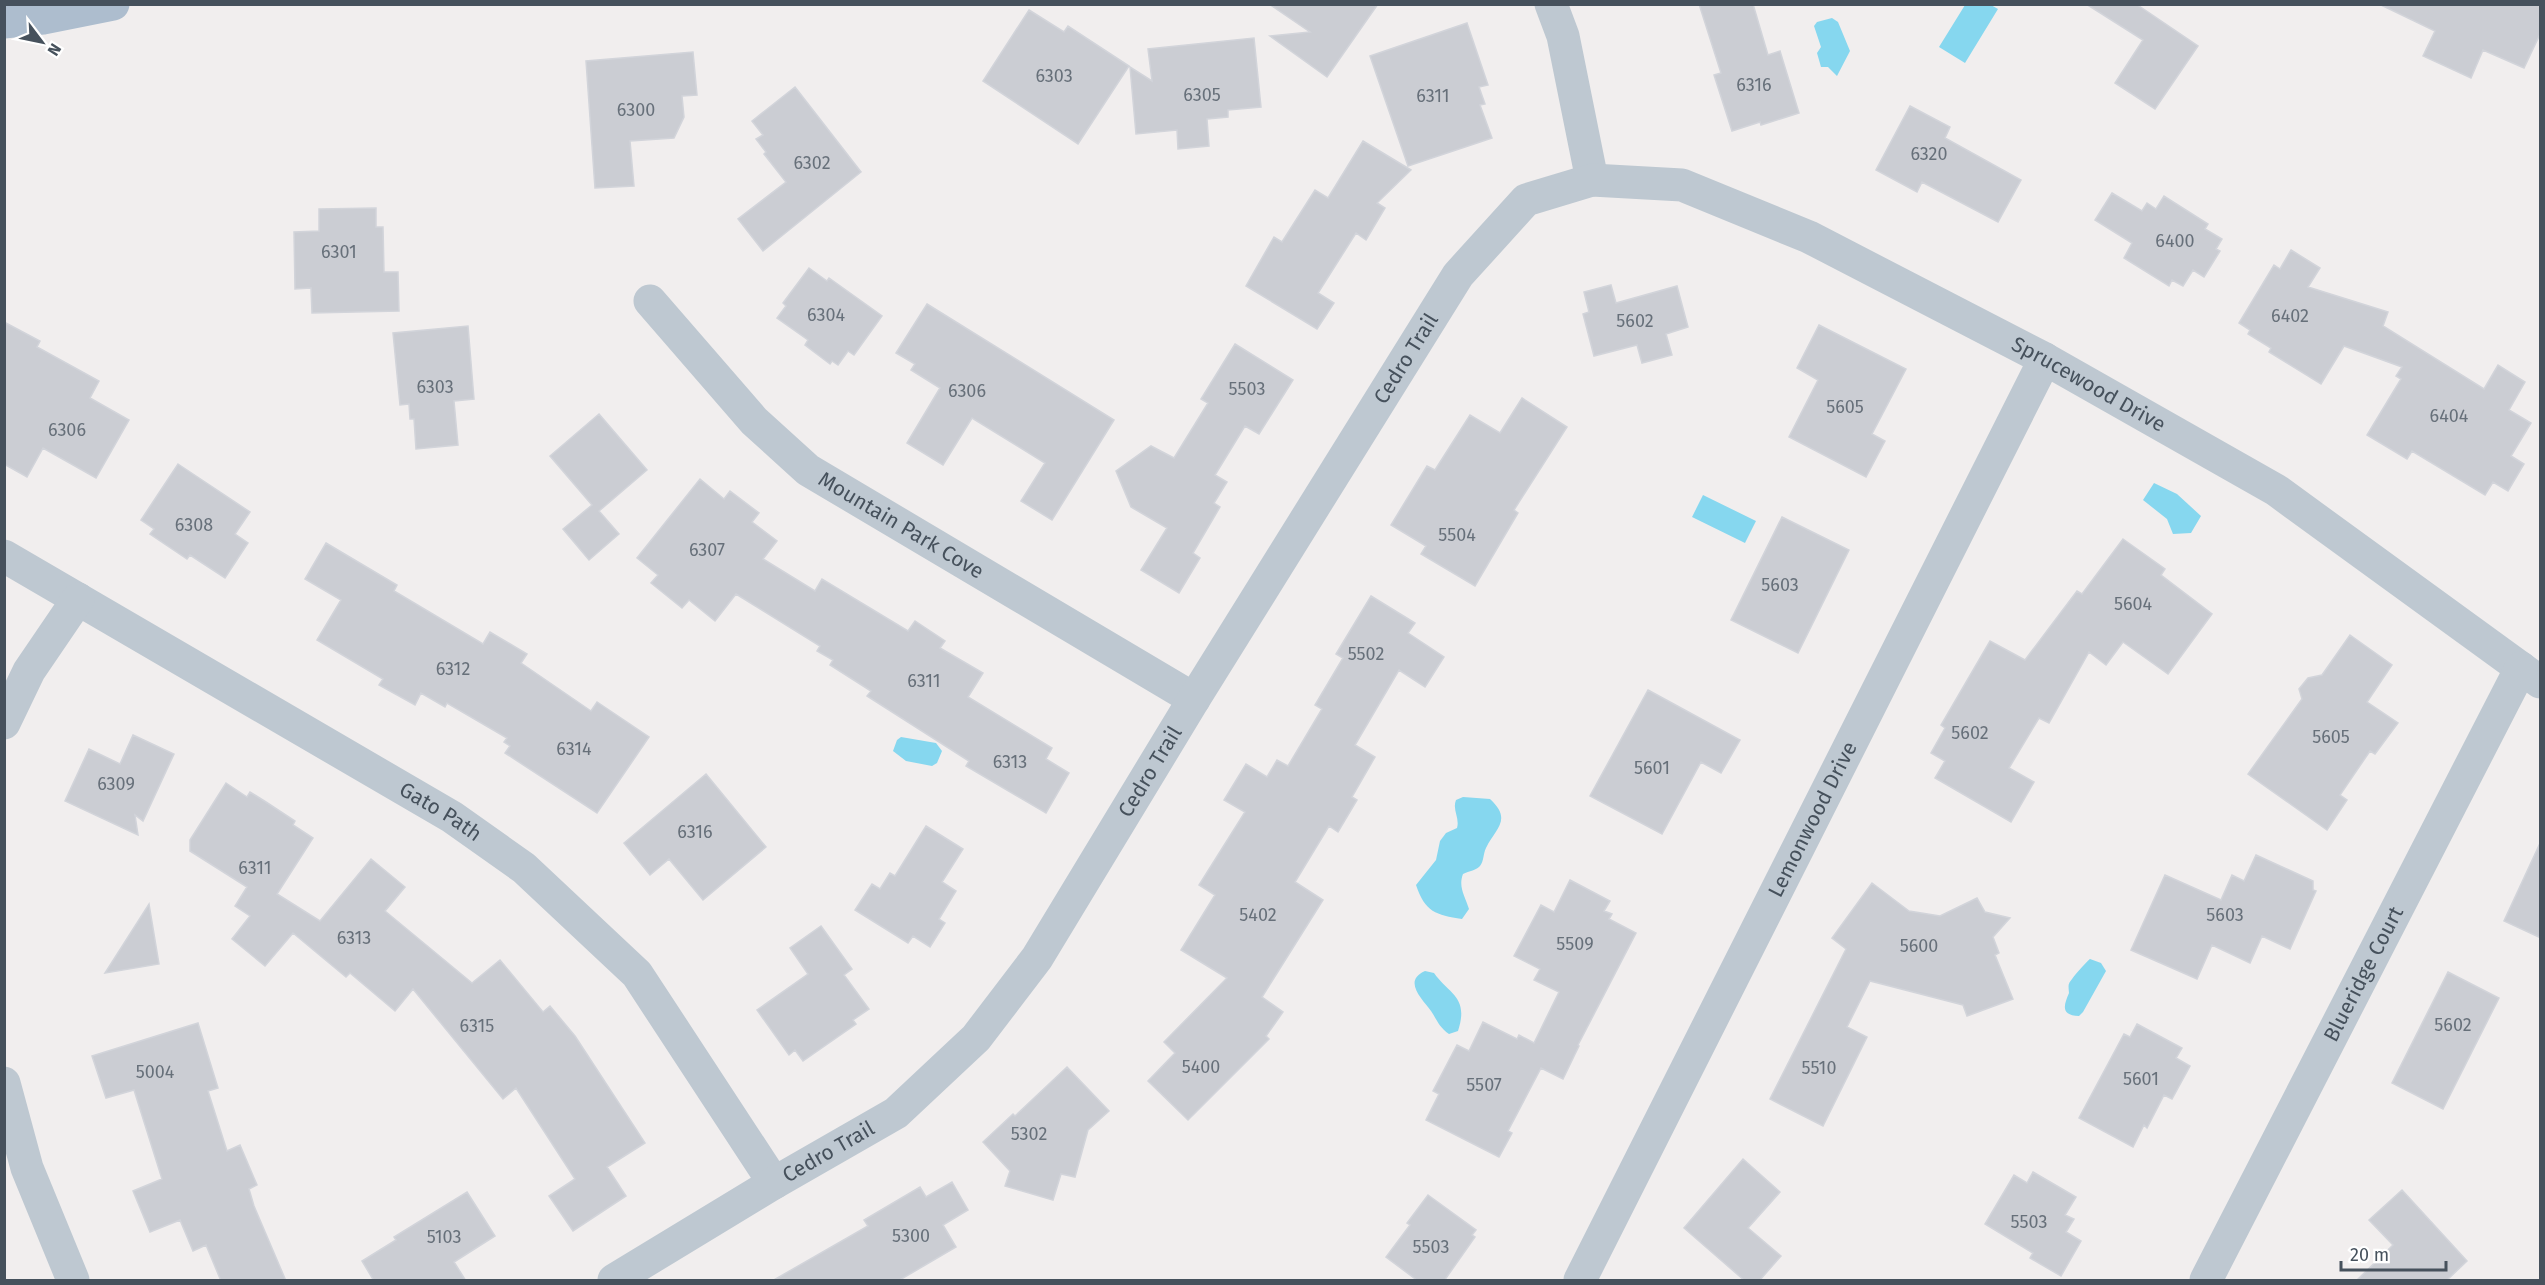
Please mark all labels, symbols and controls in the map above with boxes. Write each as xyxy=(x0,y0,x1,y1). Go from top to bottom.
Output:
north arrow xyxy=(12,12,72,72)
text: N xyxy=(43,40,65,59)
house number: 6303 xyxy=(1035,65,1073,87)
house number: 6316 xyxy=(1736,74,1772,96)
house number: 6305 xyxy=(1183,84,1221,106)
house number: 6311 xyxy=(1416,85,1450,107)
house number: 6300 xyxy=(617,99,655,121)
house number: 6320 xyxy=(1910,143,1948,165)
house number: 6302 xyxy=(793,152,831,174)
house number: 6400 xyxy=(2155,230,2195,252)
house number: 6301 xyxy=(321,241,357,263)
house number: 6304 xyxy=(807,304,845,326)
house number: 6402 xyxy=(2271,305,2309,327)
street label: Cedro Trail xyxy=(1368,308,1444,409)
house number: 5602 xyxy=(1616,310,1654,332)
street label: Sprucewood Drive xyxy=(2007,331,2170,438)
house number: 6303 xyxy=(416,376,454,398)
house number: 5503 xyxy=(1229,378,1265,400)
house number: 6306 xyxy=(948,380,986,402)
house number: 5605 xyxy=(1826,396,1864,418)
house number: 6404 xyxy=(2430,405,2469,427)
house number: 6306 xyxy=(48,419,86,441)
street label: Mountain Park Cove xyxy=(814,466,989,584)
house number: 6308 xyxy=(175,514,213,536)
house number: 5504 xyxy=(1438,524,1476,546)
house number: 6307 xyxy=(689,539,725,561)
house number: 5603 xyxy=(1761,574,1799,596)
house number: 5604 xyxy=(2114,593,2153,615)
house number: 5502 xyxy=(1348,643,1384,665)
house number: 6312 xyxy=(436,658,470,680)
house number: 6311 xyxy=(907,670,941,692)
street label: Cedro Trail xyxy=(1112,721,1188,822)
house number: 5602 xyxy=(1951,722,1989,744)
house number: 5605 xyxy=(2312,726,2350,748)
street label: Lemonwood Drive xyxy=(1762,737,1863,902)
house number: 6314 xyxy=(556,738,592,760)
house number: 6313 xyxy=(993,751,1027,773)
house number: 5601 xyxy=(1634,757,1670,779)
house number: 6309 xyxy=(97,773,135,795)
street label: Gato Path xyxy=(395,776,487,847)
house number: 6316 xyxy=(677,821,713,843)
house number: 6311 xyxy=(238,857,272,879)
street label: Blueridge Court xyxy=(2318,902,2409,1046)
house number: 5402 xyxy=(1239,904,1277,926)
house number: 5603 xyxy=(2206,904,2244,926)
house number: 6313 xyxy=(337,927,371,949)
house number: 5509 xyxy=(1556,933,1594,955)
house number: 5600 xyxy=(1900,935,1938,957)
house number: 5602 xyxy=(2434,1014,2472,1036)
house number: 6315 xyxy=(460,1015,494,1037)
house number: 5400 xyxy=(1182,1056,1220,1078)
house number: 5510 xyxy=(1802,1057,1836,1079)
house number: 5004 xyxy=(136,1061,175,1083)
house number: 5601 xyxy=(2123,1068,2159,1090)
house number: 5507 xyxy=(1466,1074,1502,1096)
street label: Cedro Trail xyxy=(778,1115,879,1188)
house number: 5302 xyxy=(1011,1123,1047,1145)
house number: 5503 xyxy=(2011,1211,2047,1233)
house number: 5300 xyxy=(892,1225,930,1247)
house number: 5103 xyxy=(427,1226,461,1248)
scale bar xyxy=(2341,1234,2446,1272)
house number: 5503 xyxy=(1413,1236,1449,1258)
text: 20 m xyxy=(2350,1244,2389,1266)

